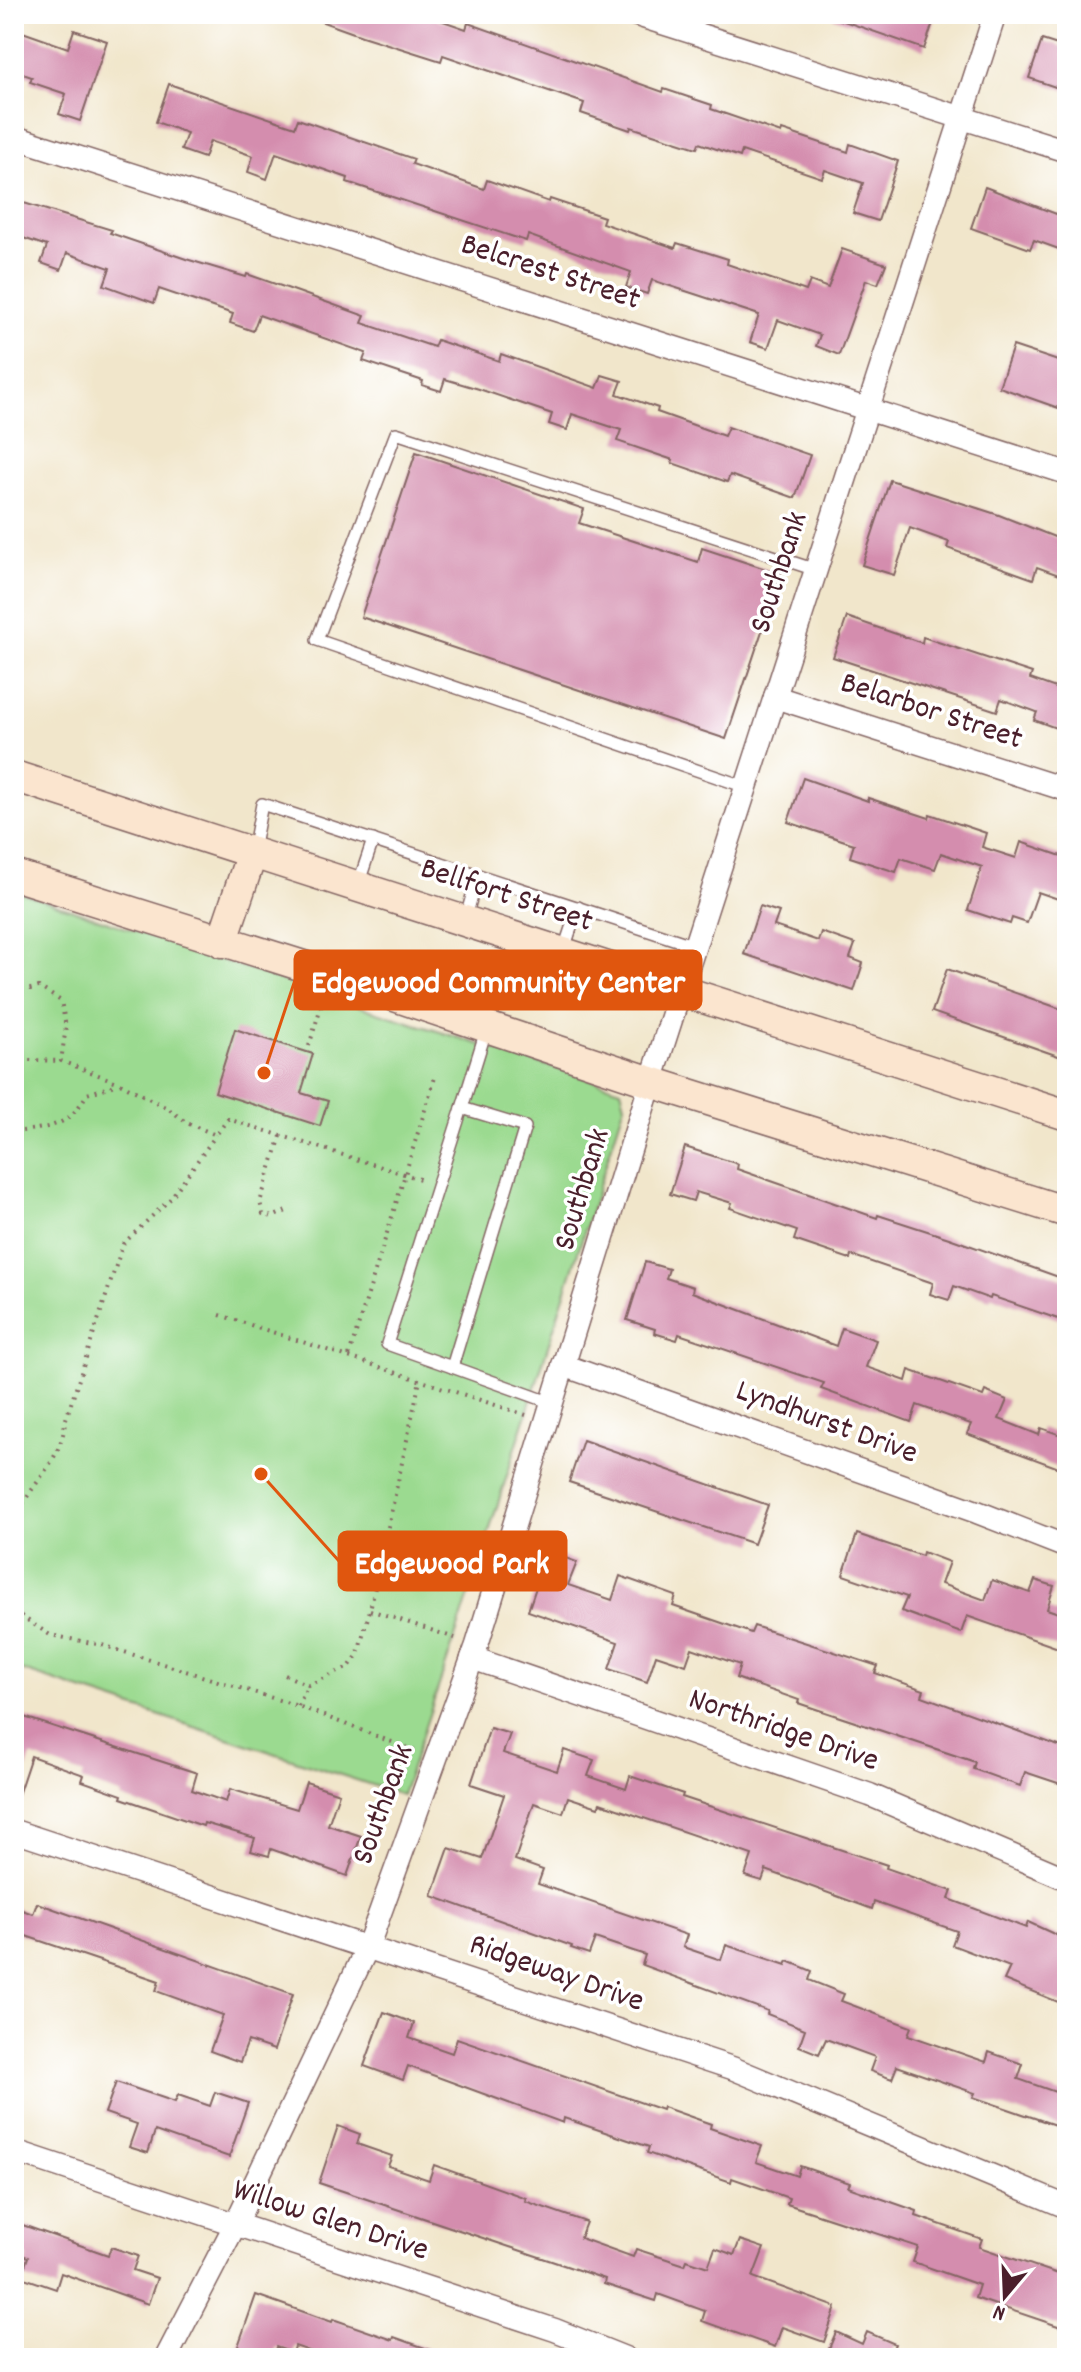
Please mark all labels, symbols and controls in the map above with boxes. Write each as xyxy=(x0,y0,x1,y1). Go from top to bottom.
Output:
street label: Belcrest Street xyxy=(454,223,646,325)
street label: Southbank xyxy=(740,506,822,640)
street label: Belarbor Street xyxy=(834,662,1028,764)
street label: Bellfort Street xyxy=(414,848,598,947)
callout: Edgewood Community Center xyxy=(295,951,701,1009)
text: Edgewood Community Center xyxy=(311,961,685,1010)
street label: Southbank xyxy=(544,1123,624,1257)
street label: Lyndhurst Drive xyxy=(729,1370,923,1478)
callout: Edgewood Park xyxy=(339,1532,566,1590)
text: Edgewood Park xyxy=(354,1542,550,1591)
street label: Northridge Drive xyxy=(682,1678,884,1786)
street label: Southbank xyxy=(342,1738,428,1872)
street label: Ridgeway Drive xyxy=(462,1924,650,2026)
street label: Willow Glen Drive xyxy=(226,2169,434,2275)
north arrow xyxy=(965,2256,1045,2336)
text: N xyxy=(989,2295,1010,2328)

